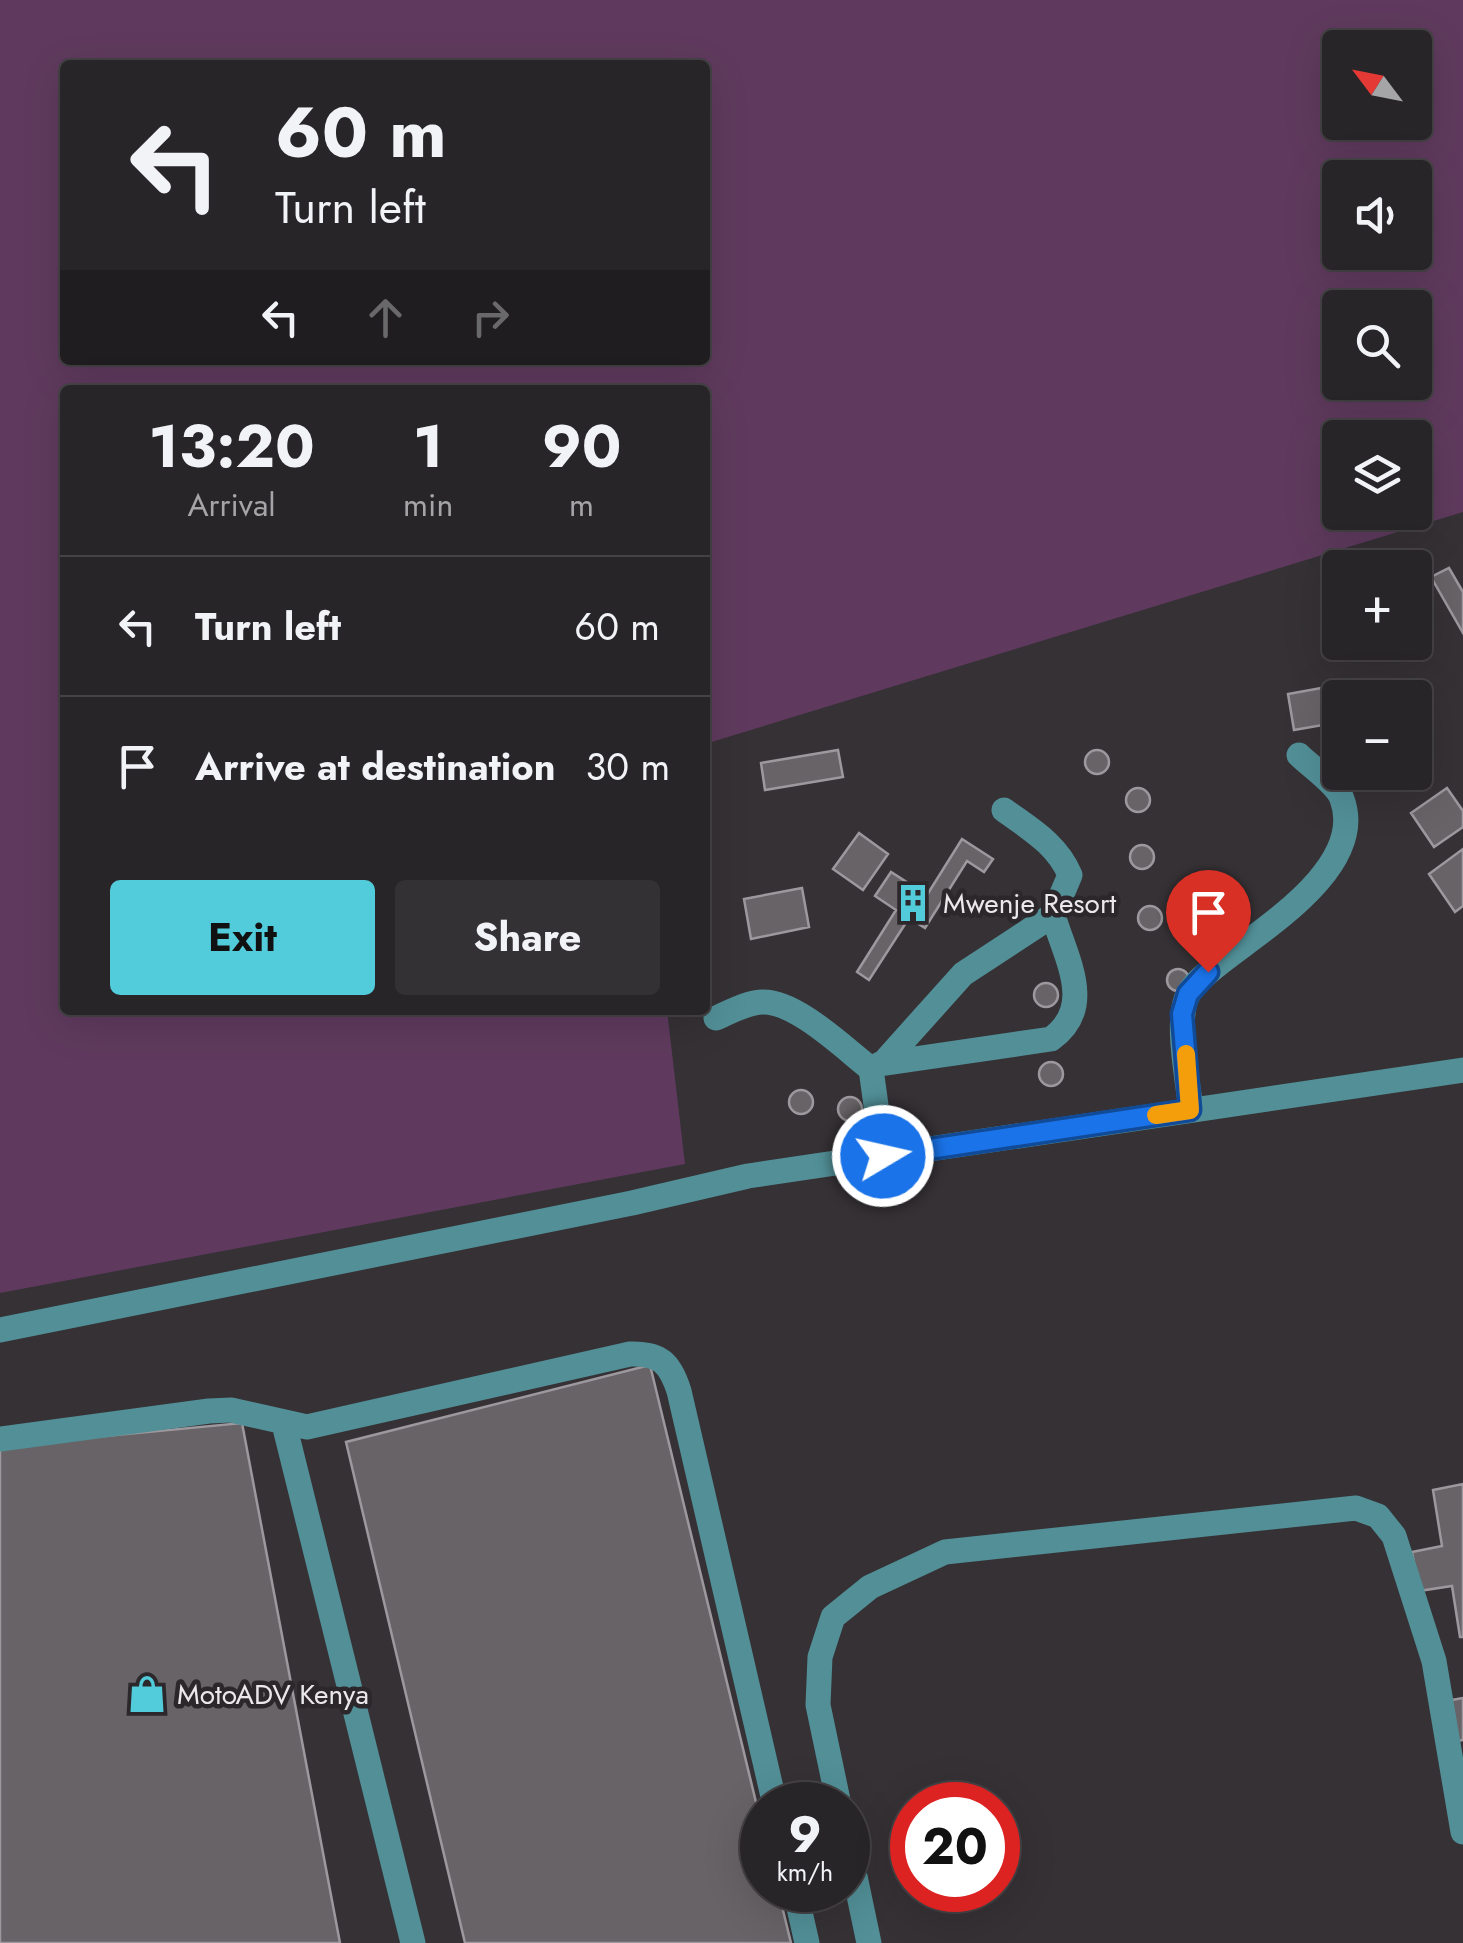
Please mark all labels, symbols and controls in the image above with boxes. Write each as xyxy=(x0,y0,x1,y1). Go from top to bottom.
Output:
north arrow xyxy=(1322,30,1432,140)
map controls xyxy=(1322,30,1432,790)
text: 60 m xyxy=(275,82,447,183)
icon: left xyxy=(110,100,240,230)
button: sound xyxy=(1322,160,1432,270)
text: Turn left xyxy=(275,175,426,240)
icon: left xyxy=(253,290,308,345)
icon: ahead xyxy=(358,290,413,345)
icon: right xyxy=(463,290,518,345)
button: search xyxy=(1322,290,1432,400)
text: 13:20 xyxy=(148,403,315,490)
text: 1 xyxy=(413,403,443,490)
text: 90 xyxy=(542,403,622,490)
button: layers xyxy=(1322,420,1432,530)
text: Arrival xyxy=(187,482,276,528)
text: min xyxy=(403,482,453,528)
text: m xyxy=(569,482,594,528)
button: + xyxy=(1322,550,1432,660)
icon: left xyxy=(110,599,165,654)
text: Turn left xyxy=(195,599,341,654)
text: 60 m xyxy=(574,599,660,654)
button: − xyxy=(1322,680,1432,790)
icon: arrive xyxy=(110,739,165,794)
text: Arrive at destination xyxy=(195,739,556,794)
text: 30 m xyxy=(586,739,670,794)
pin xyxy=(1166,870,1251,973)
button: Exit xyxy=(110,880,375,995)
button: Share xyxy=(395,880,660,995)
building icon: Mwenje Resort xyxy=(892,882,934,924)
place label: Mwenje Resort xyxy=(943,883,1117,924)
icon: arrive xyxy=(1181,885,1236,940)
position arrow xyxy=(831,1104,935,1208)
shop icon: MotoADV Kenya xyxy=(126,1673,168,1715)
place label: MotoADV Kenya xyxy=(177,1674,369,1715)
speed limit sign: 20 xyxy=(890,1782,1020,1912)
text: 9 xyxy=(788,1798,822,1871)
text: km/h xyxy=(777,1854,833,1890)

